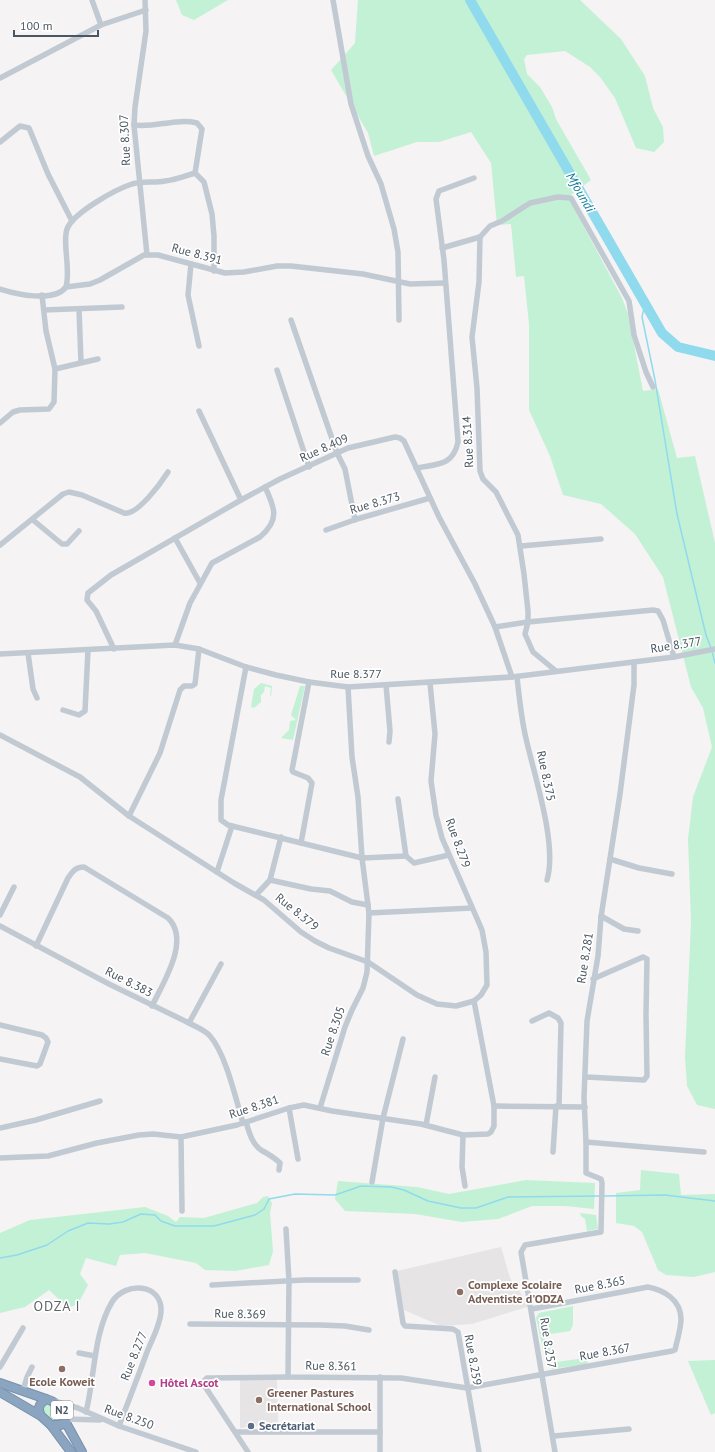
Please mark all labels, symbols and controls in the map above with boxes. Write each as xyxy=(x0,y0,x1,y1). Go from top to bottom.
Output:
scale bar xyxy=(14,12,98,38)
text: 100 m xyxy=(20,18,53,33)
street label: Rue 8.307 xyxy=(116,114,133,166)
water label: Mfoundi xyxy=(562,169,599,216)
street label: Rue 8.391 xyxy=(170,240,224,267)
street label: Rue 8.314 xyxy=(459,415,476,468)
street label: Rue 8.409 xyxy=(297,430,350,465)
street label: Rue 8.373 xyxy=(348,488,402,517)
street label: Rue 8.377 xyxy=(649,633,703,656)
street label: Rue 8.377 xyxy=(330,666,382,681)
street label: Rue 8.375 xyxy=(534,749,559,803)
street label: Rue 8.279 xyxy=(443,816,474,870)
street label: Rue 8.379 xyxy=(273,890,322,934)
street label: Rue 8.281 xyxy=(573,931,596,985)
street label: Rue 8.383 xyxy=(103,963,156,1000)
street label: Rue 8.305 xyxy=(317,1004,348,1058)
street label: Rue 8.381 xyxy=(227,1091,281,1122)
street label: Rue 8.365 xyxy=(573,1272,627,1297)
place label: Complexe Scolaire Adventiste d'ODZA xyxy=(468,1277,564,1306)
marker: Complexe Scolaire Adventiste d'ODZA xyxy=(455,1287,465,1297)
district label: ODZA I xyxy=(33,1297,81,1315)
street label: Rue 8.369 xyxy=(214,1306,266,1321)
street label: Rue 8.257 xyxy=(537,1316,560,1370)
street label: Rue 8.277 xyxy=(117,1329,150,1383)
street label: Rue 8.259 xyxy=(462,1333,485,1387)
street label: Rue 8.367 xyxy=(578,1340,632,1363)
street label: Rue 8.361 xyxy=(305,1358,357,1373)
marker: Ecole Koweit xyxy=(57,1364,67,1374)
place label: Ecole Koweit xyxy=(29,1374,96,1389)
place label: Hôtel Ascot xyxy=(160,1375,219,1390)
marker: Hôtel Ascot xyxy=(147,1378,157,1388)
place label: Greener Pastures International School xyxy=(267,1385,372,1414)
marker: Greener Pastures International School xyxy=(254,1395,264,1405)
road number: N2 xyxy=(51,1401,73,1419)
street label: Rue 8.250 xyxy=(102,1401,156,1433)
place label: Secrétariat xyxy=(259,1418,315,1433)
marker: Secrétariat xyxy=(246,1421,256,1431)

